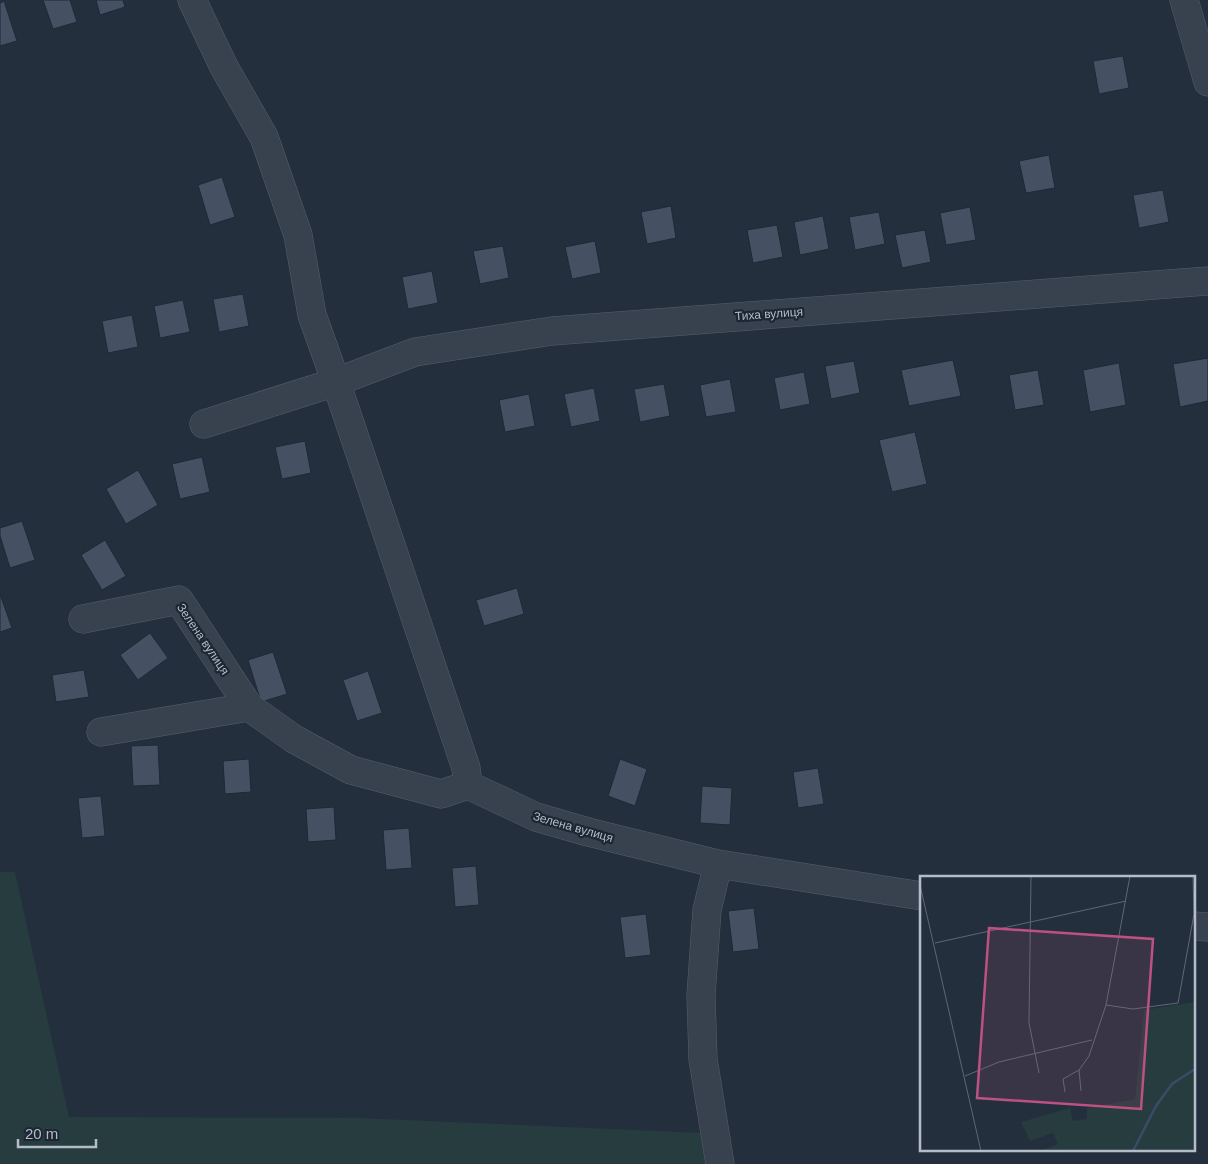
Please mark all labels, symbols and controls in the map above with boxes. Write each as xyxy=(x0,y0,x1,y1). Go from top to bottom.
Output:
street label: Тиха вулиця xyxy=(734,305,804,323)
street label: Зелена вулиця xyxy=(174,601,232,677)
street label: Зелена вулиця xyxy=(531,809,615,845)
inset map xyxy=(920,876,1196,1152)
scale bar xyxy=(18,1116,95,1148)
text: 20 m xyxy=(25,1125,58,1142)

